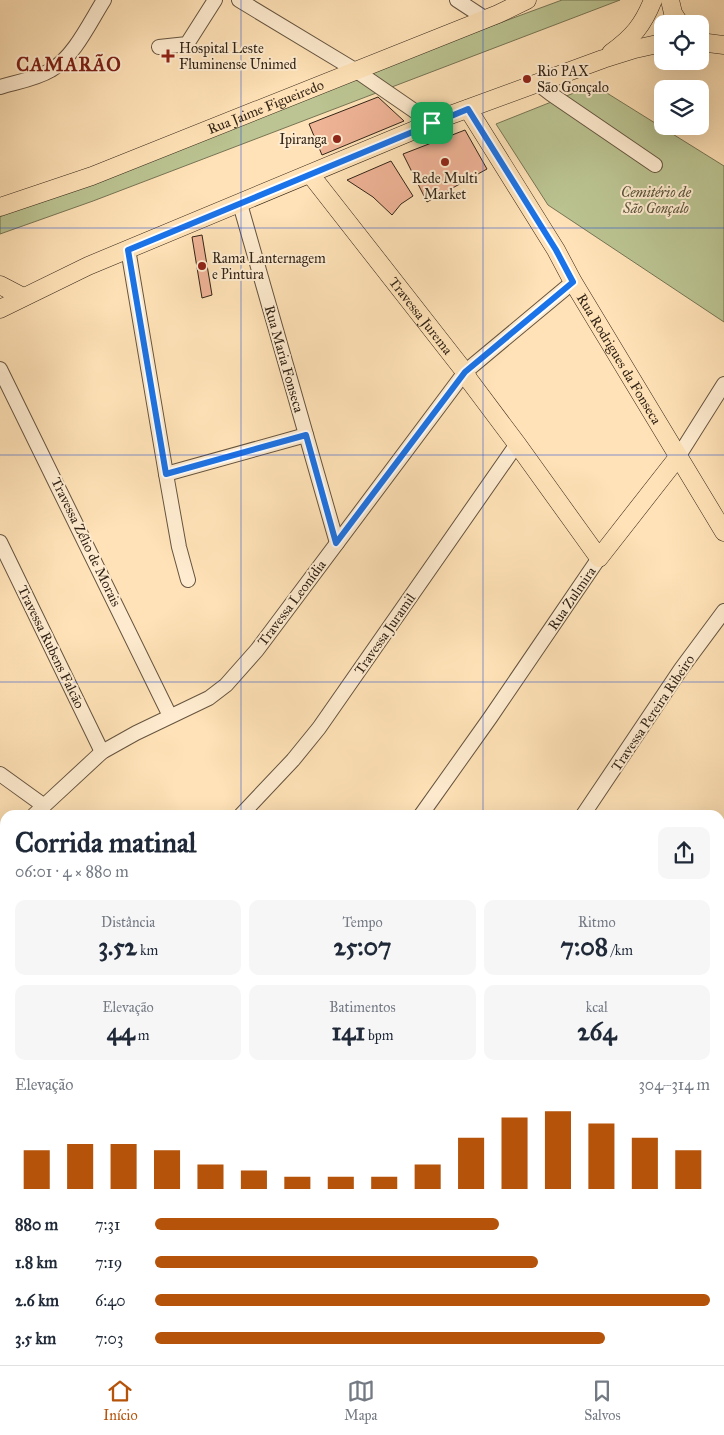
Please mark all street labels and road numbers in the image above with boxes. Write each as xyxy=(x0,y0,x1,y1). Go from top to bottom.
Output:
street label: Rua Jaime Figueiredo xyxy=(205,76,326,138)
street label: Travessa Jurema xyxy=(385,274,456,358)
street label: Rua Rodrigues da Fonseca xyxy=(573,290,665,427)
street label: Rua Maria Fonseca xyxy=(261,303,307,415)
street label: Travessa Zélio de Morais xyxy=(47,475,125,609)
street label: Travessa Leonídia xyxy=(254,557,330,649)
street label: Rua Zulmira xyxy=(544,563,599,633)
street label: Travessa Rubens Falcão xyxy=(14,583,88,711)
street label: Travessa Juramil xyxy=(351,590,420,678)
street label: Travessa Pereira Ribeiro xyxy=(608,652,698,774)

